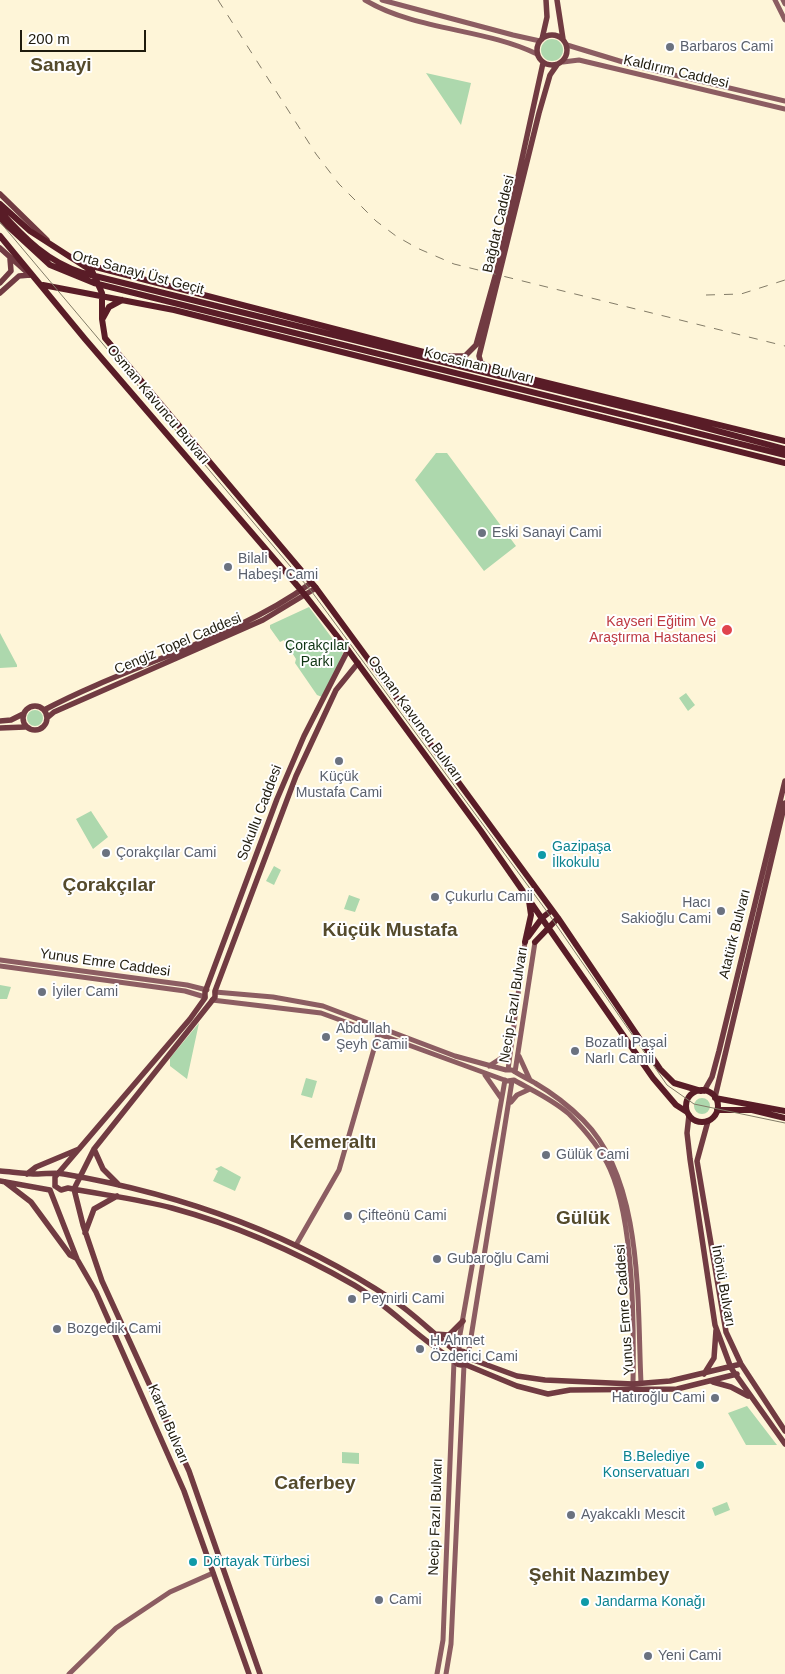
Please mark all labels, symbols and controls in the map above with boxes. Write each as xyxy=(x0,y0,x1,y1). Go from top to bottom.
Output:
scale bar xyxy=(22,20,149,52)
text: 200 m xyxy=(28,30,70,47)
place label: Barbaros Cami xyxy=(680,39,773,55)
marker: Barbaros Cami xyxy=(664,41,676,53)
street label: Kaldırım Caddesi xyxy=(622,52,730,92)
district label: Sanayi xyxy=(30,55,92,77)
street label: Bağdat Caddesi xyxy=(480,174,518,274)
street label: Orta Sanayi Üst Geçit xyxy=(70,247,206,299)
street label: Osman Kavuncu Bulvarı xyxy=(103,342,213,468)
street label: Kocasinan Bulvarı xyxy=(422,344,536,388)
place label: Eski Sanayi Cami xyxy=(492,525,602,541)
marker: Eski Sanayi Cami xyxy=(476,527,488,539)
place label: Bilali Habeşi Cami xyxy=(238,551,318,584)
marker: Bilali Habeşi Cami xyxy=(222,561,234,573)
street label: Cengiz Topel Caddesi xyxy=(112,610,244,678)
place label: Kayseri Eğitim Ve Araştırma Hastanesi xyxy=(589,614,716,646)
marker: Kayseri Eğitim Ve Araştırma Hastanesi xyxy=(720,623,734,637)
park label: Çorakçılar Parkı xyxy=(285,638,349,670)
street label: Osman Kavuncu Bulvarı xyxy=(364,653,466,785)
marker: Küçük Mustafa Cami xyxy=(333,755,345,767)
street label: Sokullu Caddesi xyxy=(234,763,286,863)
place label: Küçük Mustafa Cami xyxy=(296,769,382,802)
place label: Gazipaşa İlkokulu xyxy=(552,839,611,872)
place label: Çorakçılar Cami xyxy=(116,845,216,861)
marker: Çorakçılar Cami xyxy=(100,847,112,859)
marker: Gazipaşa İlkokulu xyxy=(536,849,548,861)
district label: Çorakçılar xyxy=(63,875,155,897)
street label: Atatürk Bulvarı xyxy=(716,887,754,981)
place label: Çukurlu Camii xyxy=(445,889,533,905)
marker: Çukurlu Camii xyxy=(429,891,441,903)
place label: Hacı Sakioğlu Cami xyxy=(621,895,711,928)
marker: Hacı Sakioğlu Cami xyxy=(715,905,727,917)
district label: Küçük Mustafa xyxy=(322,920,458,942)
street label: Yunus Emre Caddesi xyxy=(39,946,171,980)
street label: Necip Fazıl Bulvarı xyxy=(497,946,531,1064)
place label: İyiler Cami xyxy=(52,984,118,1000)
marker: İyiler Cami xyxy=(36,986,48,998)
place label: Abdullah Şeyh Camii xyxy=(336,1021,408,1054)
marker: Abdullah Şeyh Camii xyxy=(320,1031,332,1043)
place label: Bozatlı Paşaİ Narlı Camii xyxy=(585,1035,667,1068)
marker: Bozatlı Paşaİ Narlı Camii xyxy=(569,1045,581,1057)
district label: Kemeraltı xyxy=(290,1132,376,1154)
place label: Gülük Cami xyxy=(556,1147,629,1163)
marker: Gülük Cami xyxy=(540,1149,552,1161)
place label: Çifteönü Cami xyxy=(358,1208,447,1224)
district label: Gülük xyxy=(556,1208,610,1230)
marker: Çifteönü Cami xyxy=(342,1210,354,1222)
street label: Yunus Emre Caddesi xyxy=(612,1244,638,1376)
street label: İnönü Bulvarı xyxy=(708,1244,738,1328)
place label: Gubaroğlu Cami xyxy=(447,1251,549,1267)
marker: Gubaroğlu Cami xyxy=(431,1253,443,1265)
place label: Peynirli Cami xyxy=(362,1291,444,1307)
marker: Peynirli Cami xyxy=(346,1293,358,1305)
place label: Bozgedik Cami xyxy=(67,1321,161,1337)
marker: Bozgedik Cami xyxy=(51,1323,63,1335)
place label: H.Ahmet Özderici Cami xyxy=(430,1333,518,1365)
marker: H.Ahmet Özderici Cami xyxy=(414,1343,426,1355)
street label: Kartal Bulvarı xyxy=(144,1382,192,1466)
place label: Hatıroğlu Cami xyxy=(612,1390,705,1406)
marker: Hatıroğlu Cami xyxy=(709,1392,721,1404)
place label: B.Belediye Konservatuarı xyxy=(603,1449,690,1481)
street label: Necip Fazıl Bulvarı xyxy=(426,1458,446,1576)
marker: B.Belediye Konservatuarı xyxy=(694,1459,706,1471)
district label: Caferbey xyxy=(274,1473,356,1495)
place label: Ayakcaklı Mescit xyxy=(581,1507,685,1523)
marker: Ayakcaklı Mescit xyxy=(565,1509,577,1521)
place label: Dörtayak Türbesi xyxy=(203,1554,310,1570)
marker: Dörtayak Türbesi xyxy=(187,1556,199,1568)
district label: Şehit Nazımbey xyxy=(529,1565,669,1587)
place label: Cami xyxy=(389,1592,422,1608)
marker: Cami xyxy=(373,1594,385,1606)
place label: Jandarma Konağı xyxy=(595,1594,706,1610)
marker: Jandarma Konağı xyxy=(579,1596,591,1608)
place label: Yeni Cami xyxy=(658,1648,721,1664)
marker: Yeni Cami xyxy=(642,1650,654,1662)

